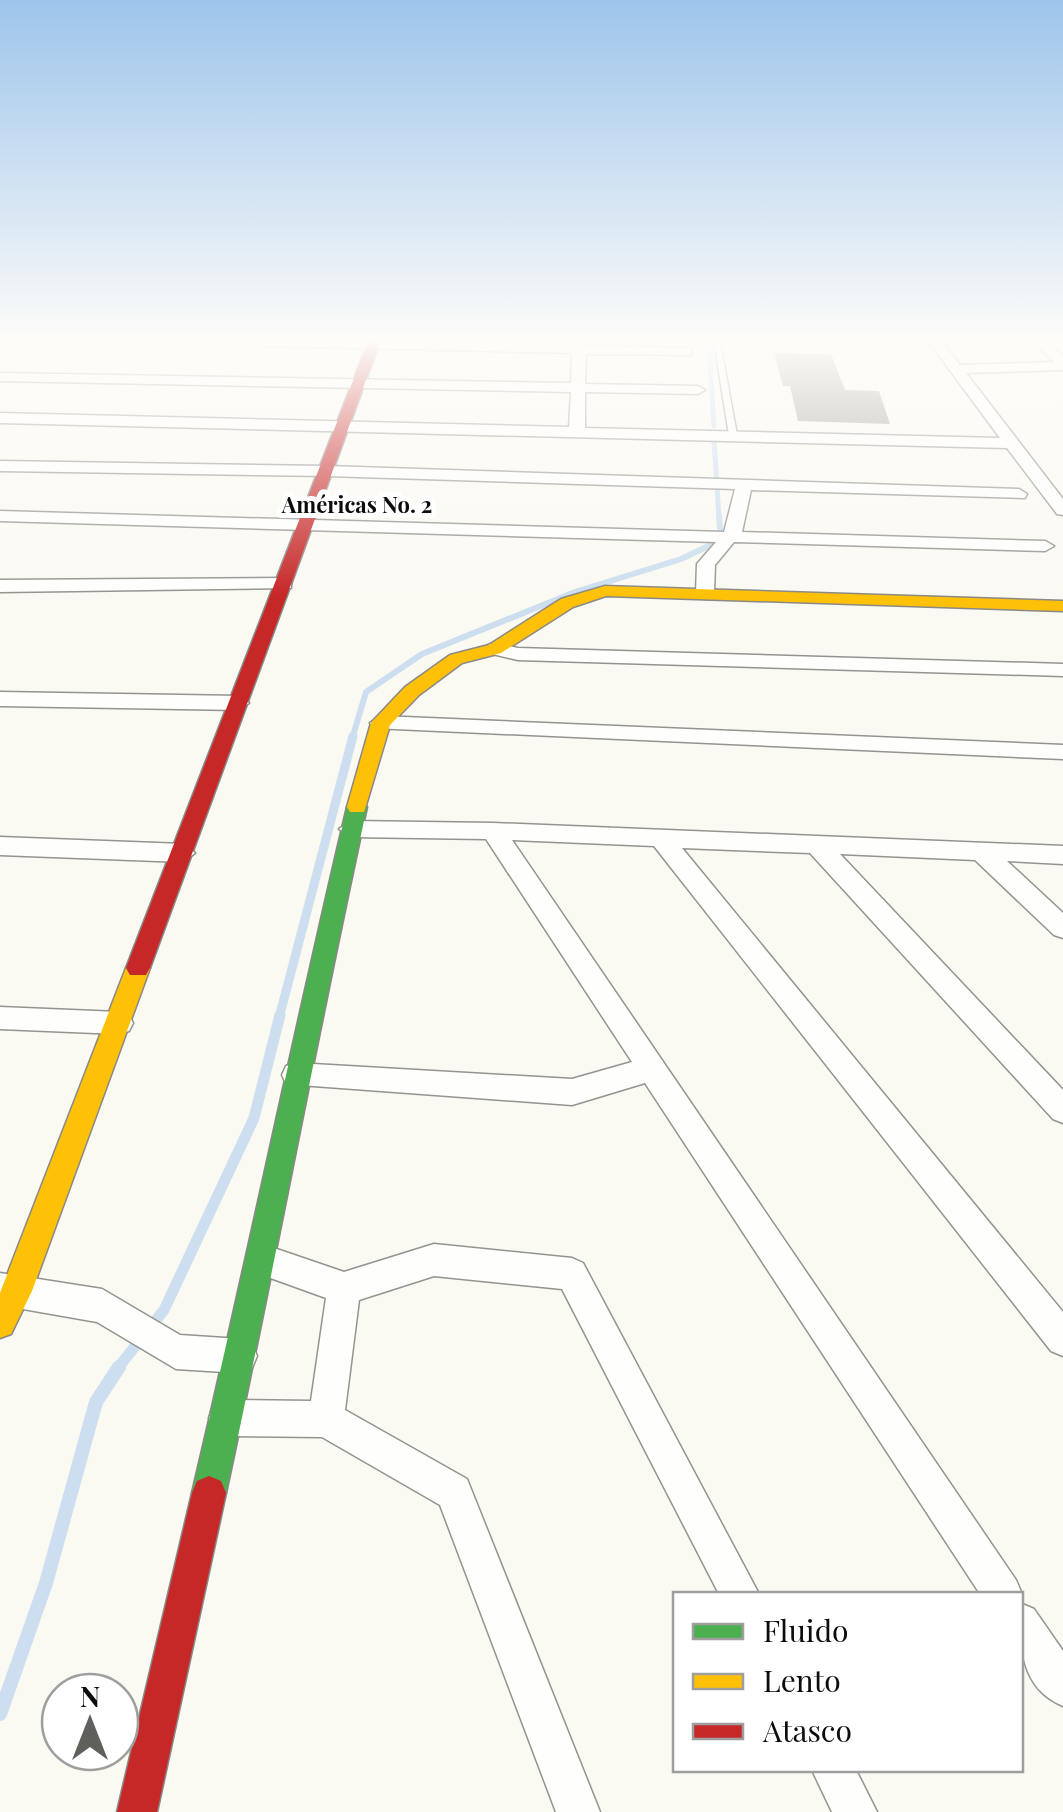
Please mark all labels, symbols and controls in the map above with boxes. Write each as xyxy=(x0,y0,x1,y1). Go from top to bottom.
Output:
district label: Américas No. 2 xyxy=(281,489,432,519)
legend xyxy=(673,1592,1023,1772)
text: Fluido xyxy=(763,1610,849,1650)
text: Lento xyxy=(763,1660,841,1700)
north arrow xyxy=(40,1672,140,1772)
text: N xyxy=(80,1677,100,1714)
text: Atasco xyxy=(762,1710,852,1750)

